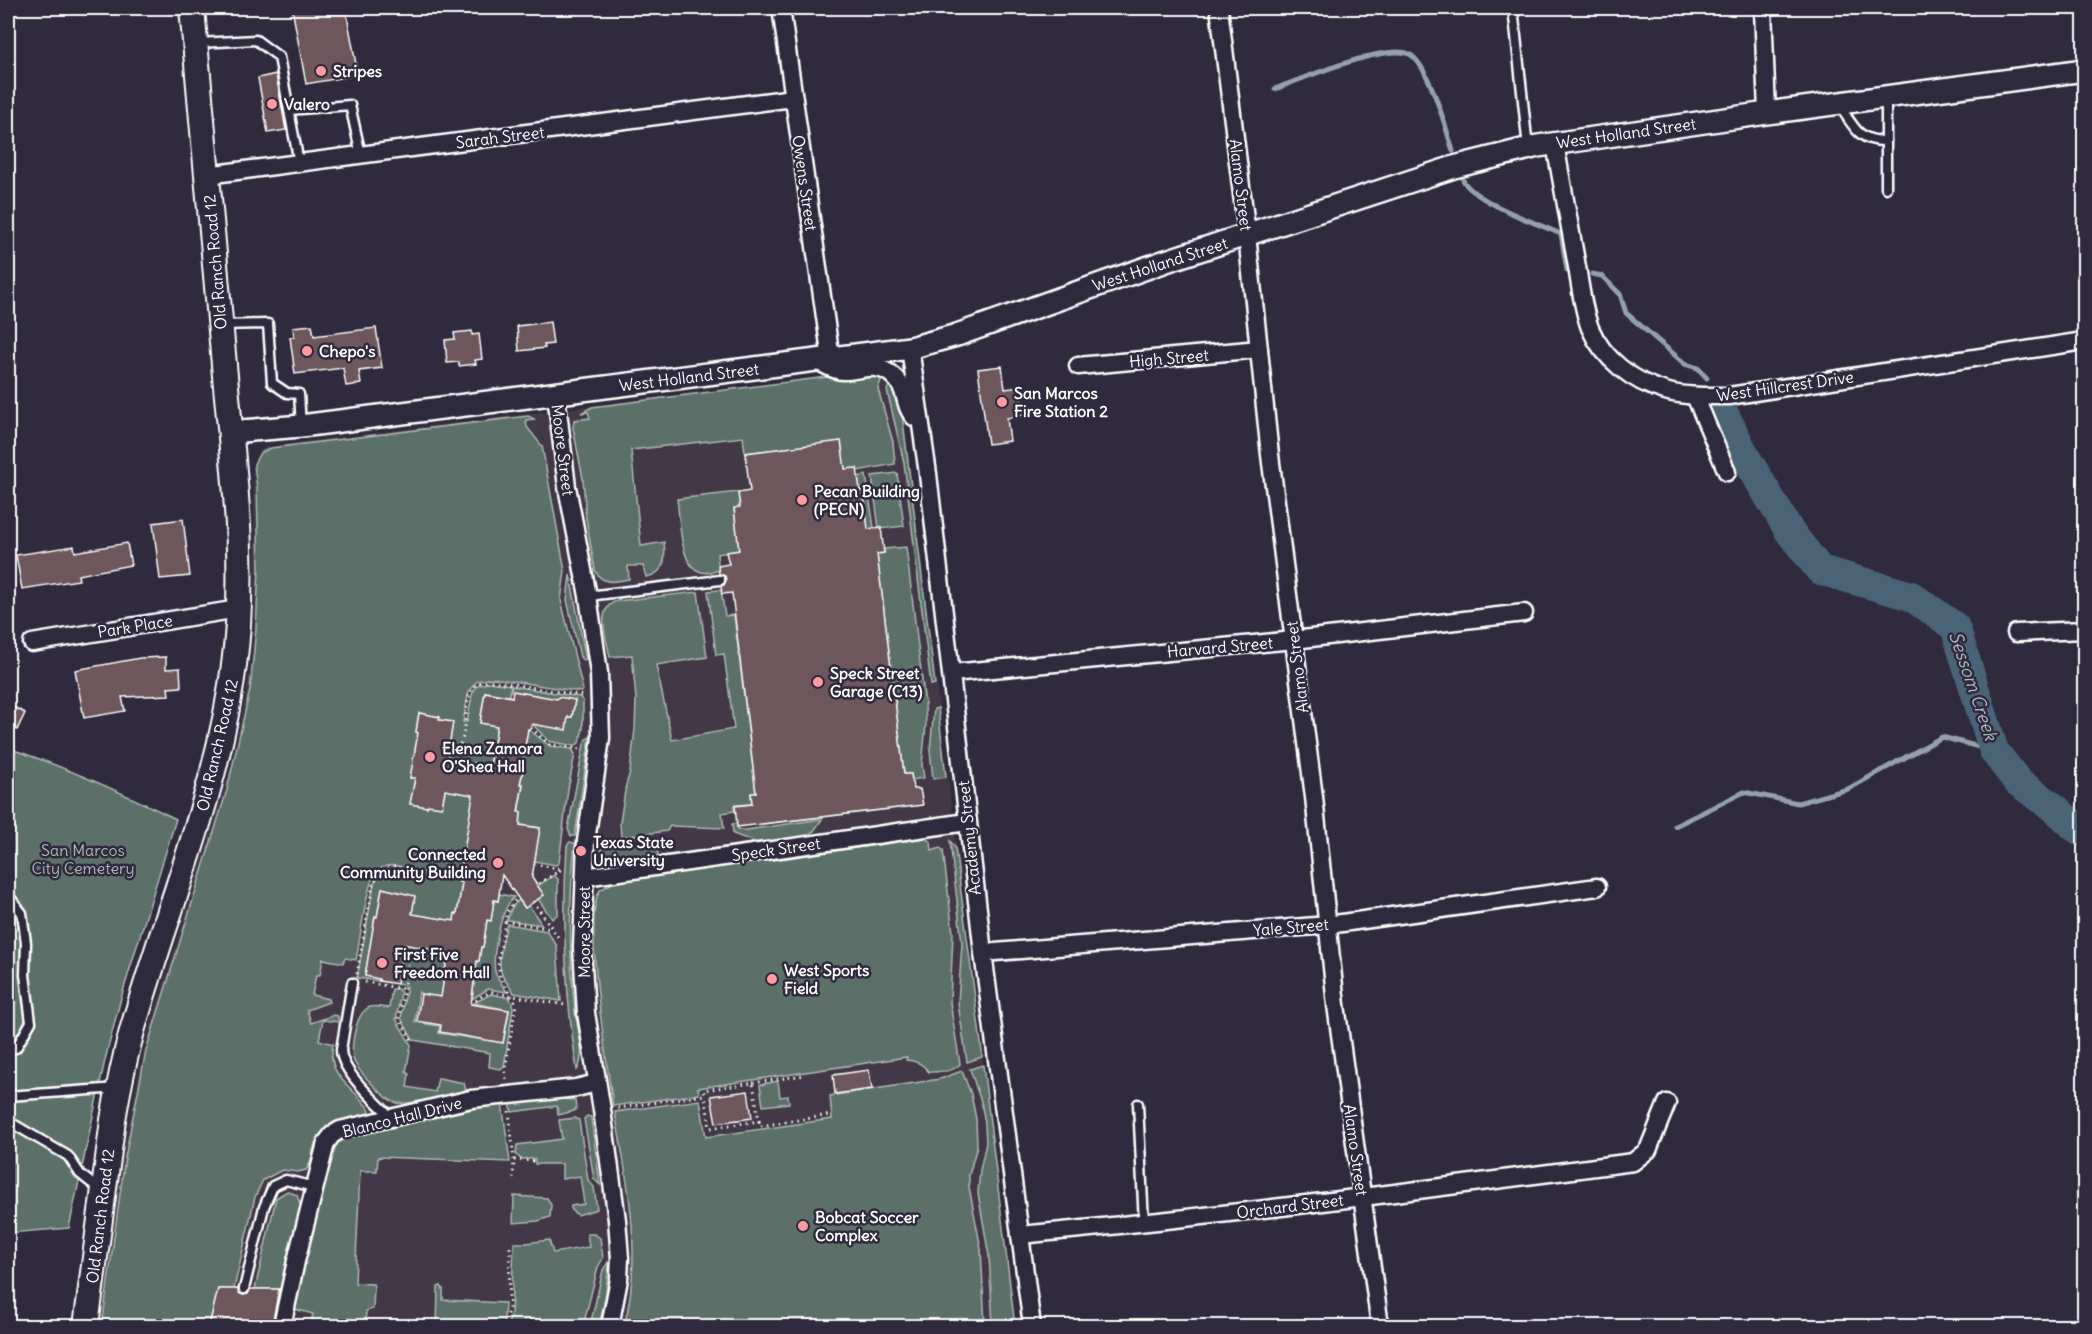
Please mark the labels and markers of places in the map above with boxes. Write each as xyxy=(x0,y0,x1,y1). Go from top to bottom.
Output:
place label: Stripes xyxy=(333,61,382,82)
marker: Stripes xyxy=(314,64,328,78)
place label: Valero xyxy=(284,94,330,114)
marker: Valero xyxy=(265,97,279,111)
place label: Chepo's xyxy=(319,341,376,362)
marker: Chepo's xyxy=(300,344,314,358)
place label: San Marcos Fire Station 2 xyxy=(1014,383,1108,421)
marker: San Marcos Fire Station 2 xyxy=(995,395,1009,409)
place label: Pecan Building (PECN) xyxy=(814,481,920,520)
marker: Pecan Building (PECN) xyxy=(795,493,809,507)
place label: Speck Street Garage (C13) xyxy=(830,663,923,702)
marker: Speck Street Garage (C13) xyxy=(811,675,825,689)
place label: Elena Zamora O'Shea Hall xyxy=(442,738,542,776)
marker: Elena Zamora O'Shea Hall xyxy=(423,750,437,764)
place label: Texas State University xyxy=(593,832,674,871)
place label: Connected Community Building xyxy=(340,844,487,883)
marker: Texas State University xyxy=(574,844,588,858)
marker: Connected Community Building xyxy=(491,856,505,870)
place label: First Five Freedom Hall xyxy=(394,944,490,982)
marker: First Five Freedom Hall xyxy=(375,956,389,970)
place label: West Sports Field xyxy=(784,960,869,998)
marker: West Sports Field xyxy=(765,972,779,986)
place label: Bobcat Soccer Complex xyxy=(815,1207,919,1246)
marker: Bobcat Soccer Complex xyxy=(796,1219,810,1233)

